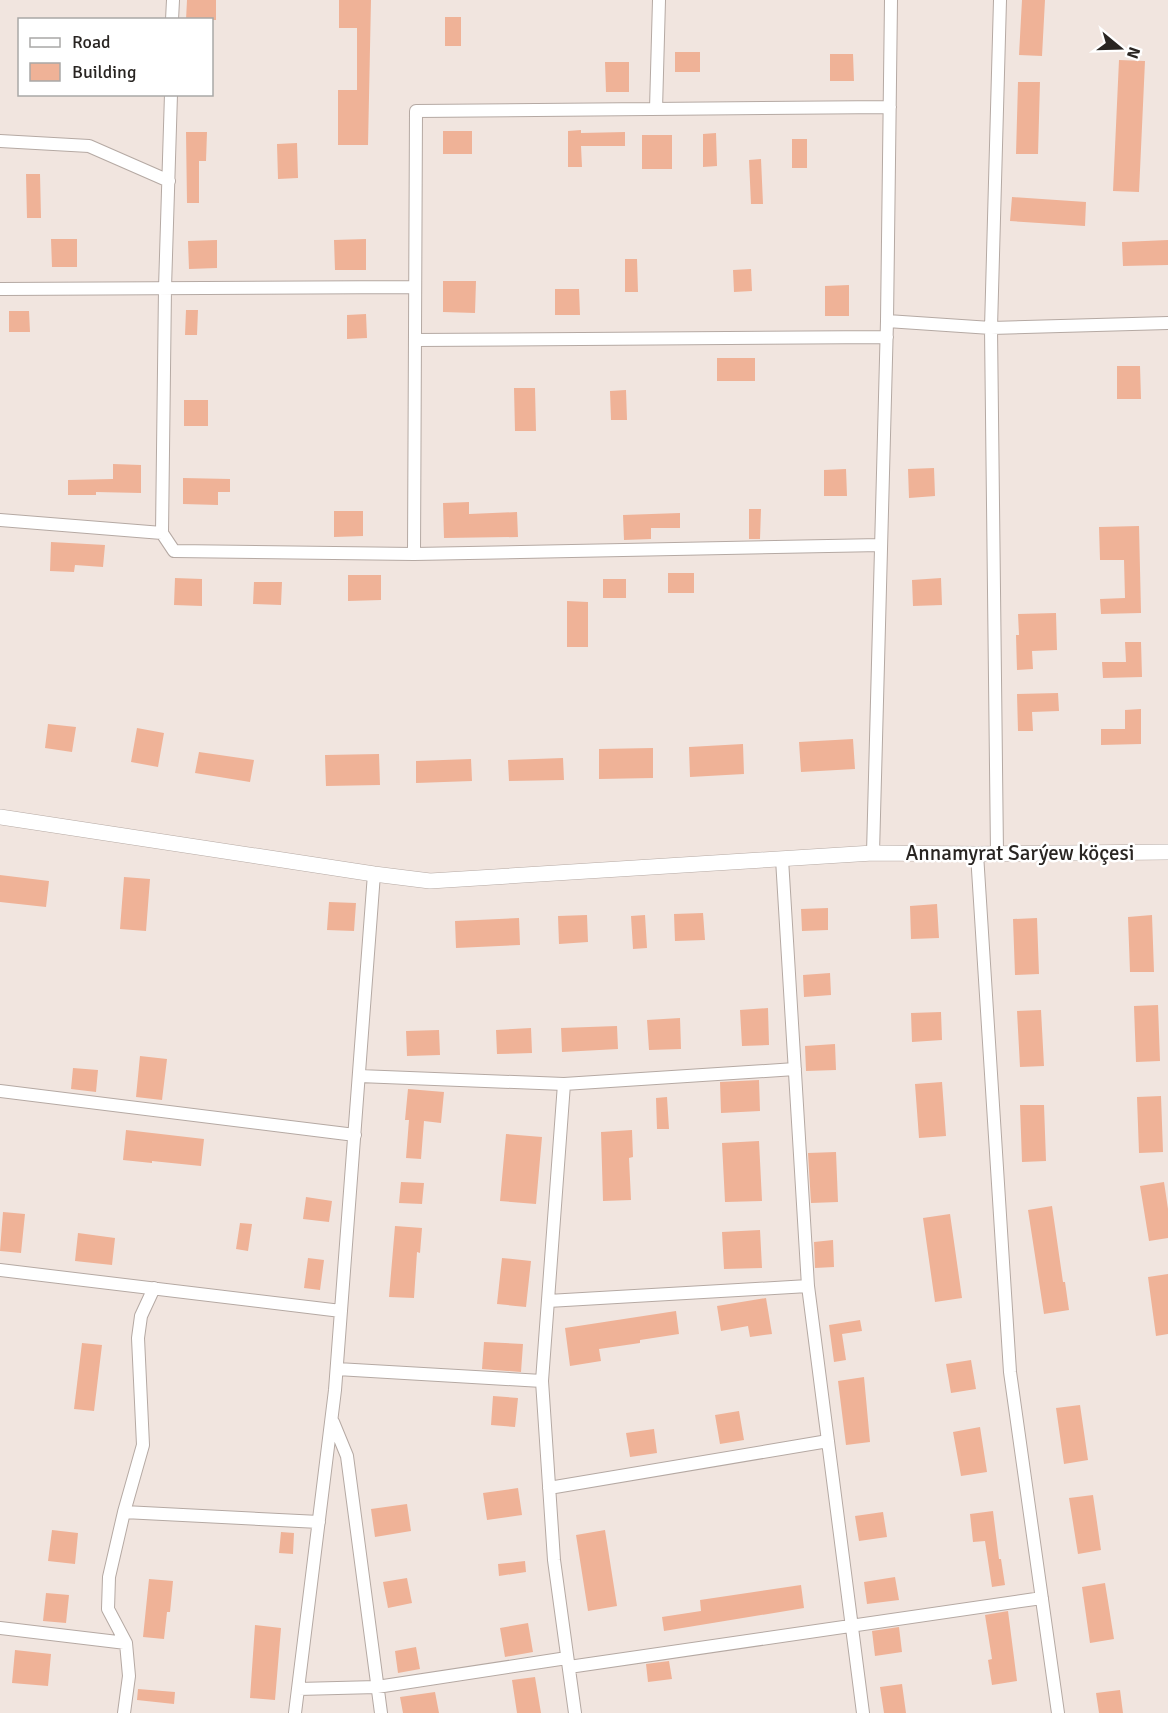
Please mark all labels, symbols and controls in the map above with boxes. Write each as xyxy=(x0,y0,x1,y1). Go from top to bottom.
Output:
legend xyxy=(18,18,213,96)
north arrow xyxy=(1090,18,1150,78)
text: Road xyxy=(72,31,111,53)
text: N xyxy=(1122,44,1145,61)
text: Building xyxy=(72,61,136,83)
street label: Annamyrat Sarýew köçesi xyxy=(905,840,1135,866)

